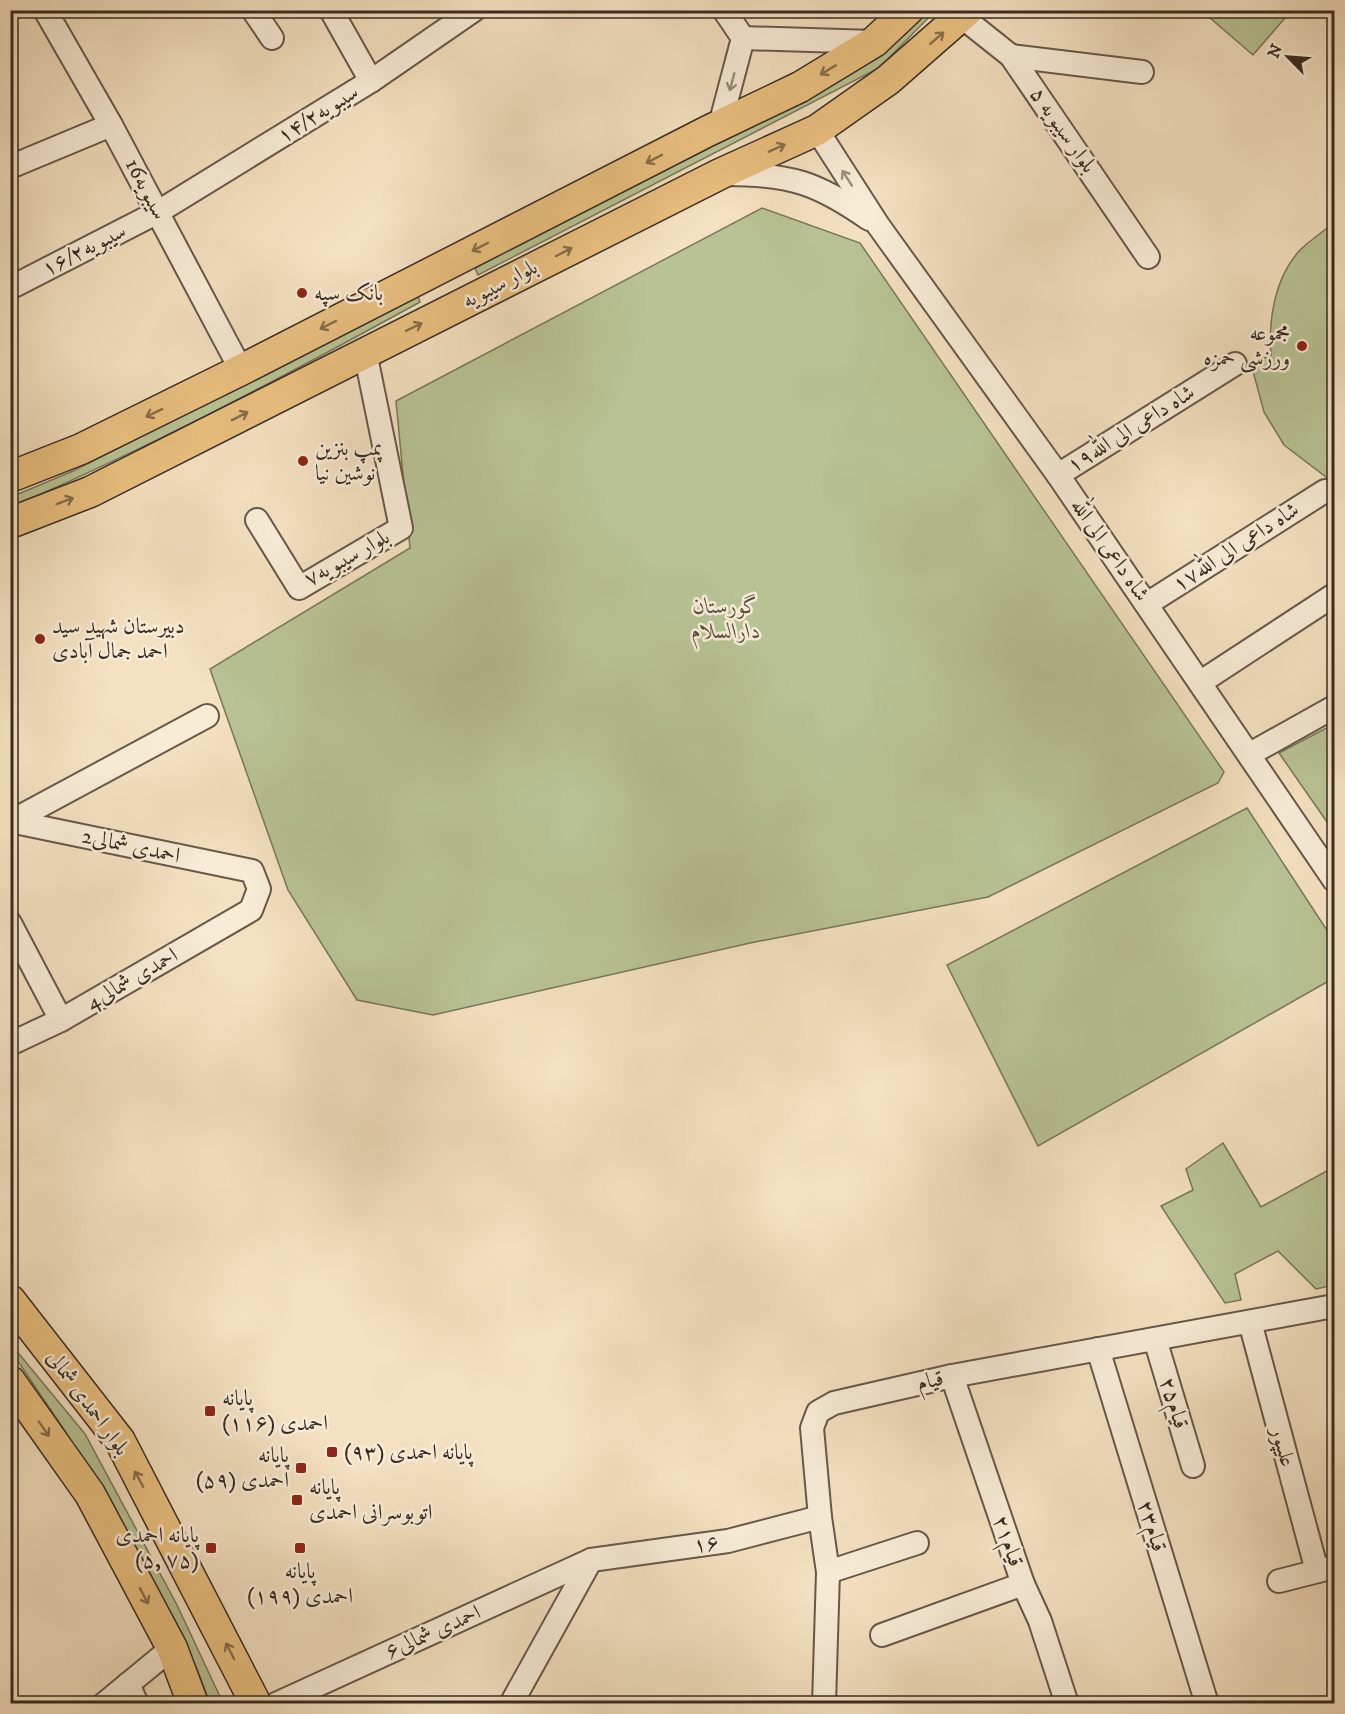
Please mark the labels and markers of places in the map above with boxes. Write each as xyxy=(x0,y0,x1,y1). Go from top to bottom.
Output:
place label: بانک سپه xyxy=(314,280,383,307)
marker: بانک سپه xyxy=(295,286,309,300)
place label: مجموعه ورزشی حمزه xyxy=(1204,320,1290,373)
marker: مجموعه ورزشی حمزه xyxy=(1295,339,1309,353)
place label: پمپ بنزین نوشین نیا xyxy=(315,435,383,487)
marker: پمپ بنزین نوشین نیا xyxy=(296,454,310,468)
place label: دبیرستان شهید سید احمد جمال آبادی xyxy=(52,613,185,665)
marker: دبیرستان شهید سید احمد جمال آبادی xyxy=(33,632,47,646)
place label: پایانه احمدی (۱۱۶) xyxy=(222,1385,328,1437)
marker: پایانه احمدی (۱۱۶) xyxy=(203,1404,217,1418)
place label: پایانه احمدی (۹۳) xyxy=(344,1439,475,1468)
place label: پایانه احمدی (۵۹) xyxy=(196,1442,291,1494)
marker: پایانه احمدی (۹۳) xyxy=(325,1445,339,1459)
marker: پایانه احمدی (۵۹) xyxy=(294,1461,308,1475)
place label: پایانه اتوبوسرانی احمدی xyxy=(309,1474,433,1526)
marker: پایانه اتوبوسرانی احمدی xyxy=(290,1493,304,1507)
place label: پایانه احمدی (۵, ۷۵) xyxy=(115,1522,201,1574)
marker: پایانه احمدی (۵, ۷۵) xyxy=(204,1541,218,1555)
marker: پایانه احمدی (۱۹۹) xyxy=(293,1541,307,1555)
place label: پایانه احمدی (۱۹۹) xyxy=(247,1558,353,1610)

